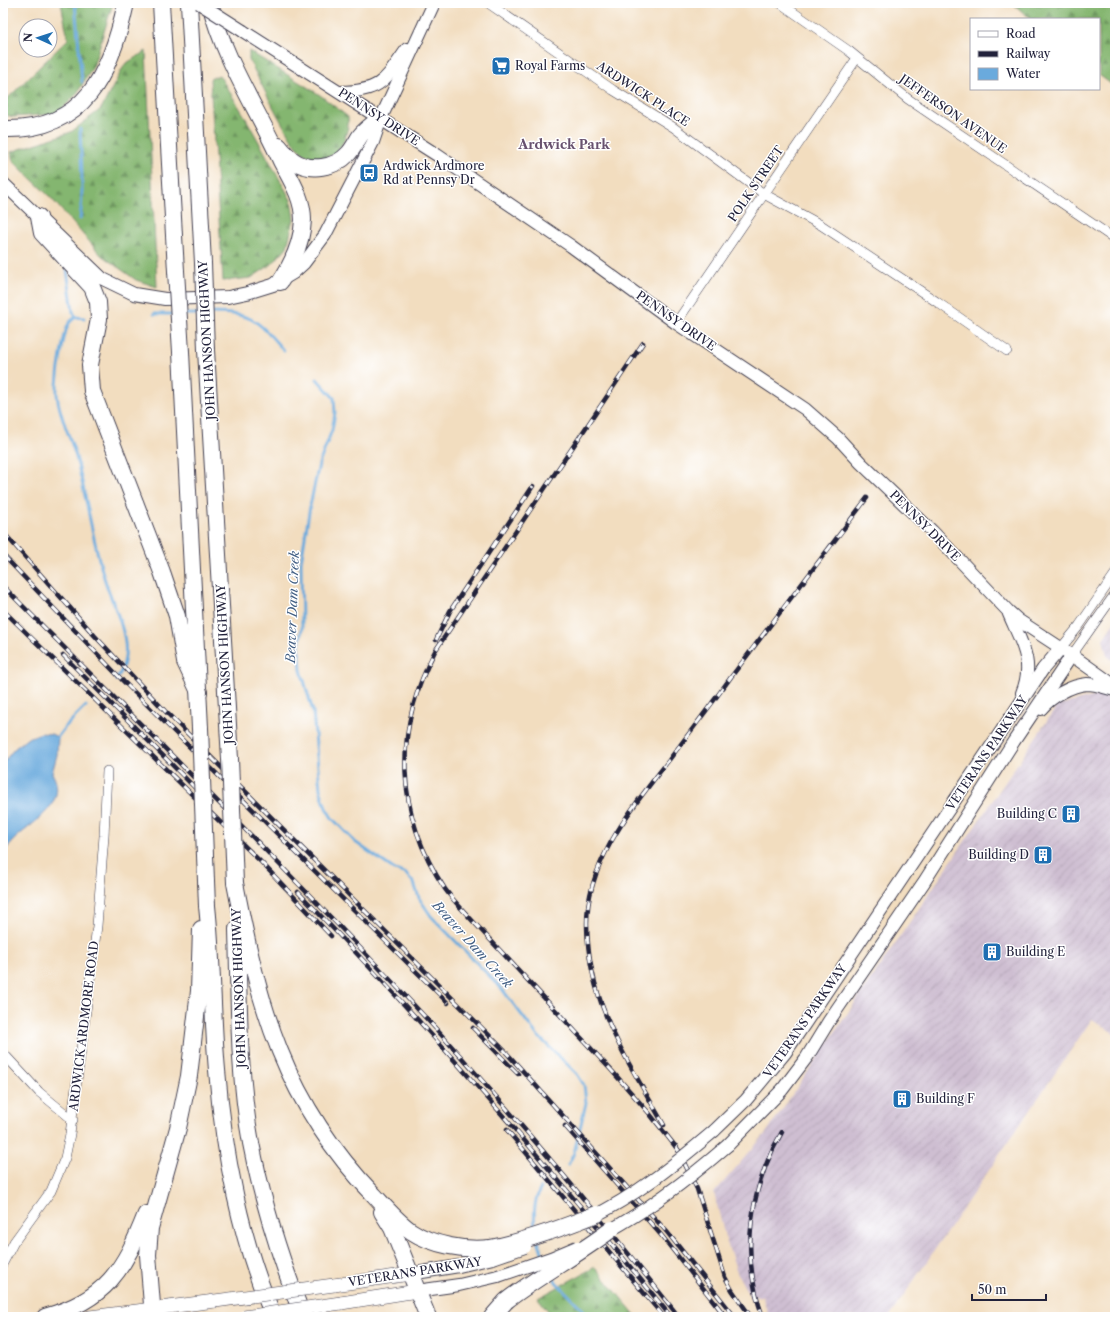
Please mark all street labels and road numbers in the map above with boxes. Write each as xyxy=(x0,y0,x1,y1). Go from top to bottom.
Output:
street label: ARDWICK PLACE xyxy=(593,57,693,129)
street label: JEFFERSON AVENUE xyxy=(895,70,1010,156)
street label: PENNSY DRIVE xyxy=(336,85,423,149)
street label: POLK STREET xyxy=(725,143,787,225)
street label: JOHN HANSON HIGHWAY xyxy=(195,259,218,422)
street label: PENNSY DRIVE xyxy=(633,287,719,354)
street label: PENNSY DRIVE xyxy=(887,487,964,564)
street label: JOHN HANSON HIGHWAY xyxy=(213,583,236,746)
street label: VETERANS PARKWAY xyxy=(942,692,1031,814)
street label: JOHN HANSON HIGHWAY xyxy=(228,907,249,1070)
street label: ARDWICK ARDMORE ROAD xyxy=(65,940,101,1113)
street label: VETERANS PARKWAY xyxy=(759,961,850,1081)
street label: VETERANS PARKWAY xyxy=(346,1253,483,1290)

